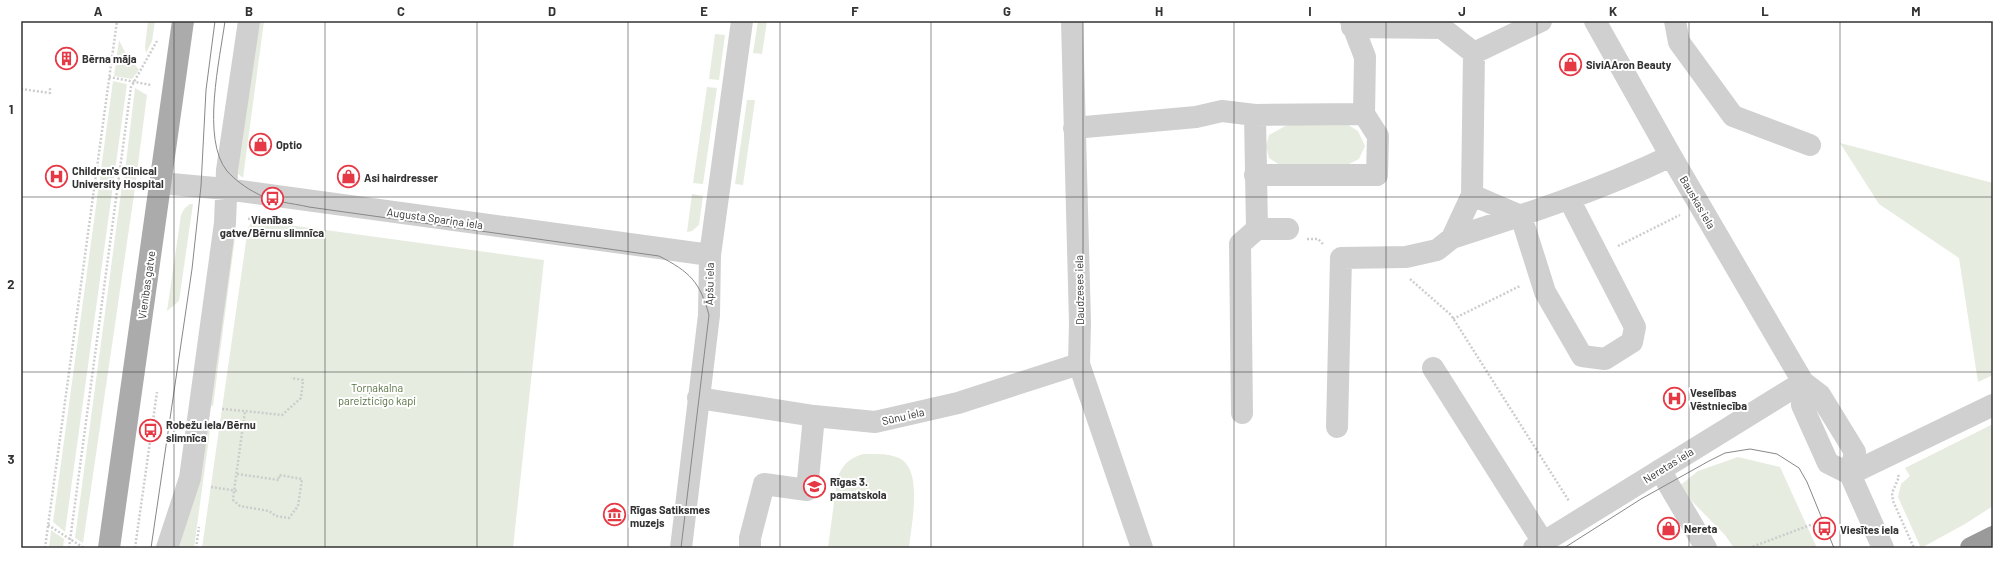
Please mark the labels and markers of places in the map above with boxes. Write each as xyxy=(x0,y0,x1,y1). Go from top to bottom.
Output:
building icon: Bērna māja xyxy=(53,45,79,71)
shop icon: SiviAAron Beauty xyxy=(1558,51,1584,77)
place label: Bērna māja xyxy=(82,52,137,65)
place label: SiviAAron Beauty xyxy=(1586,58,1672,71)
shop icon: Optio xyxy=(248,131,274,157)
place label: Optio xyxy=(276,138,302,151)
hospital icon: Children's Clinical University Hospital xyxy=(44,163,70,189)
place label: Children's Clinical University Hospital xyxy=(72,164,164,190)
shop icon: Asi hairdresser xyxy=(336,164,362,190)
place label: Asi hairdresser xyxy=(364,171,439,184)
bus stop icon: Vienības gatve/Bērnu slimnīca xyxy=(259,186,285,212)
place label: Vienības gatve/Bērnu slimnīca xyxy=(220,213,324,239)
hospital icon: Veselības Vēstniecība xyxy=(1661,385,1687,411)
place label: Veselības Vēstniecība xyxy=(1690,386,1747,412)
bus stop icon: Robežu iela/Bērnu slimnīca xyxy=(138,417,164,443)
place label: Robežu iela/Bērnu slimnīca xyxy=(166,418,256,444)
school or university icon: Rīgas 3. pamatskola xyxy=(801,474,827,500)
place label: Rīgas 3. pamatskola xyxy=(830,475,887,501)
museum icon: Rīgas Satiksmes muzejs xyxy=(602,502,628,528)
place label: Rīgas Satiksmes muzejs xyxy=(630,503,711,529)
shop icon: Nereta xyxy=(1656,515,1682,541)
bus stop icon: Viesītes iela xyxy=(1812,516,1838,542)
place label: Nereta xyxy=(1684,522,1717,535)
place label: Viesītes iela xyxy=(1840,523,1899,536)

